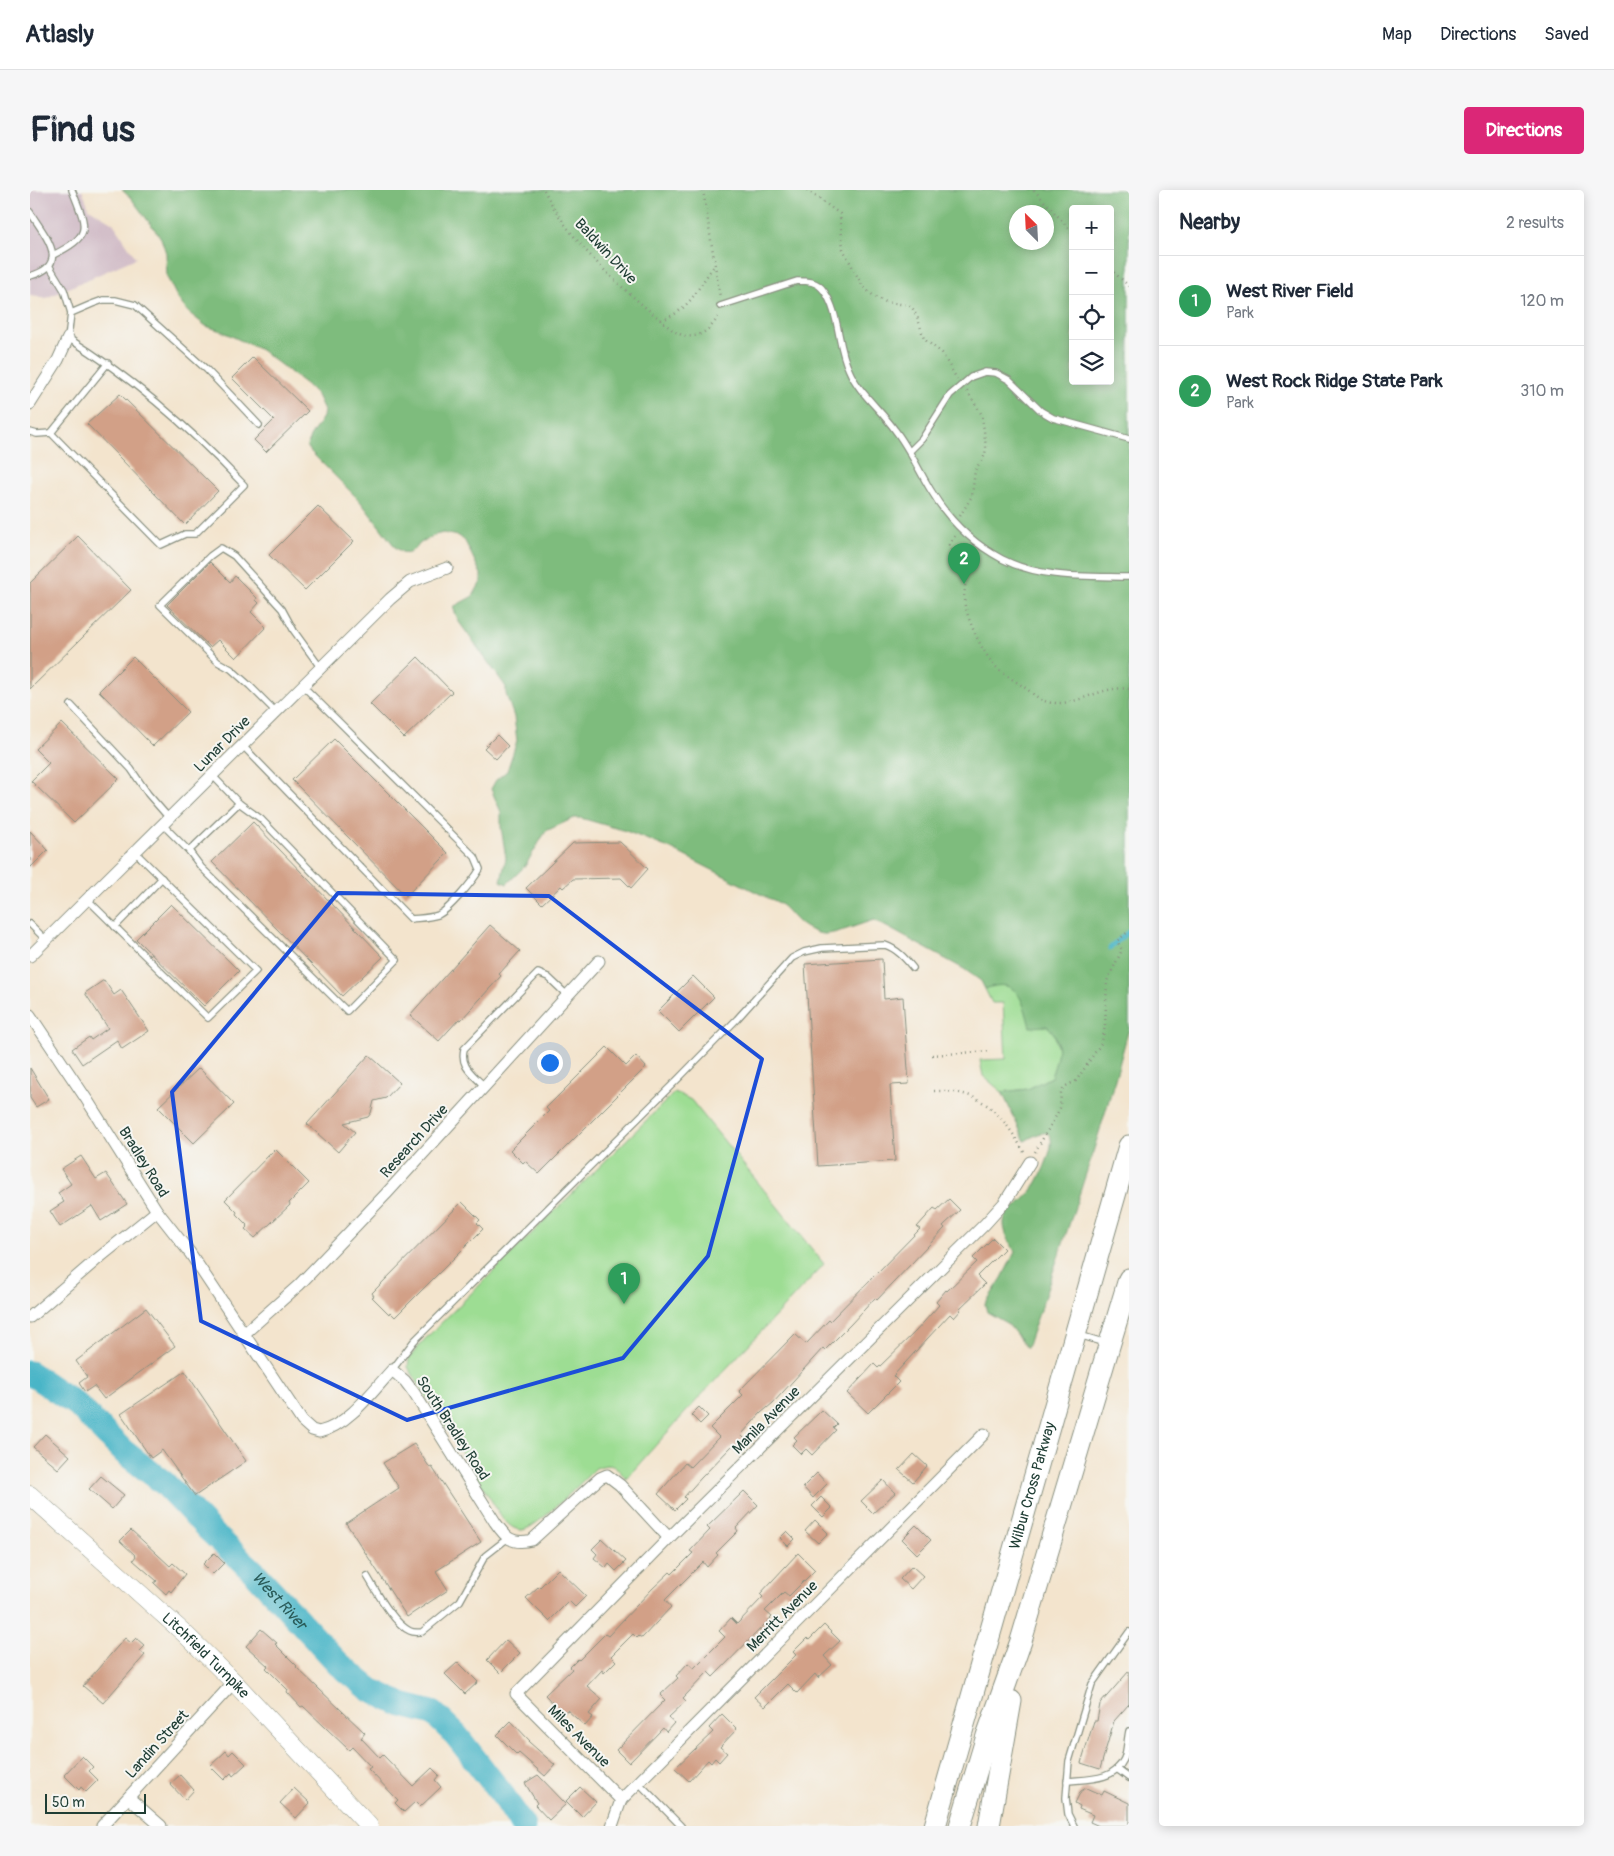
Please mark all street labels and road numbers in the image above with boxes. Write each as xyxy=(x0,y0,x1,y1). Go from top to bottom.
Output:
street label: Baldwin Drive xyxy=(570,215,641,289)
street label: Lunar Drive xyxy=(190,712,255,777)
street label: Research Drive xyxy=(376,1100,453,1182)
street label: Bradley Road xyxy=(114,1123,173,1201)
street label: South Bradley Road xyxy=(412,1373,493,1484)
street label: Manila Avenue xyxy=(728,1382,805,1458)
street label: Wilbur Cross Parkway xyxy=(1005,1419,1060,1552)
street label: Merritt Avenue xyxy=(743,1576,822,1656)
street label: Litchfield Turnpike xyxy=(158,1609,254,1703)
street label: Miles Avenue xyxy=(543,1701,614,1772)
street label: Landin Street xyxy=(122,1705,194,1783)

